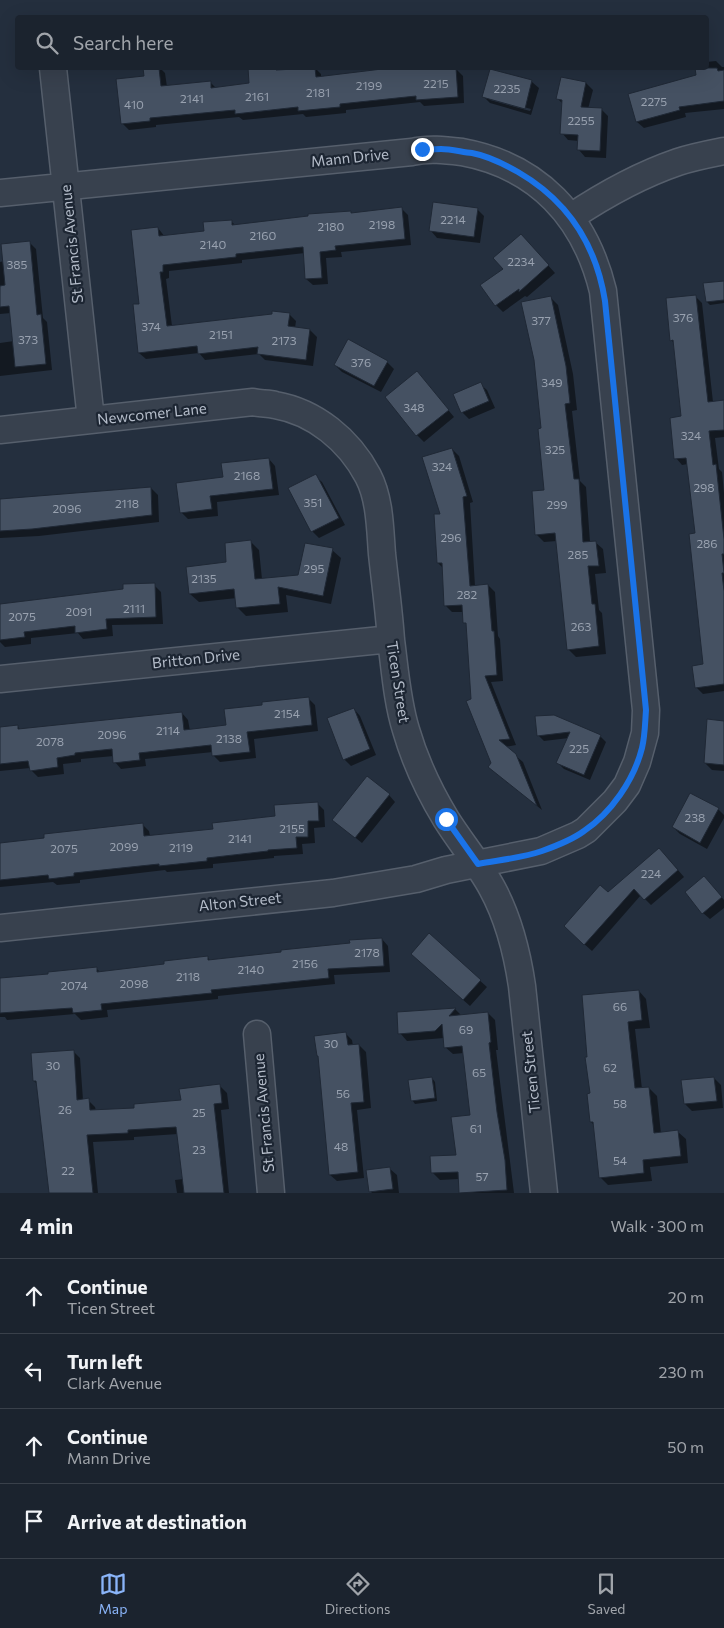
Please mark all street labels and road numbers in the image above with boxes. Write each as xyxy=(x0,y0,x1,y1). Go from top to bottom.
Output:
street label: Mann Drive xyxy=(310,144,390,170)
street label: St Francis Avenue xyxy=(56,184,86,304)
street label: Newcomer Lane xyxy=(96,398,208,428)
street label: Ticen Street xyxy=(384,640,414,724)
street label: Britton Drive xyxy=(151,644,241,672)
street label: Alton Street xyxy=(198,888,282,914)
street label: Ticen Street xyxy=(517,1030,543,1114)
street label: St Francis Avenue xyxy=(249,1053,277,1173)

